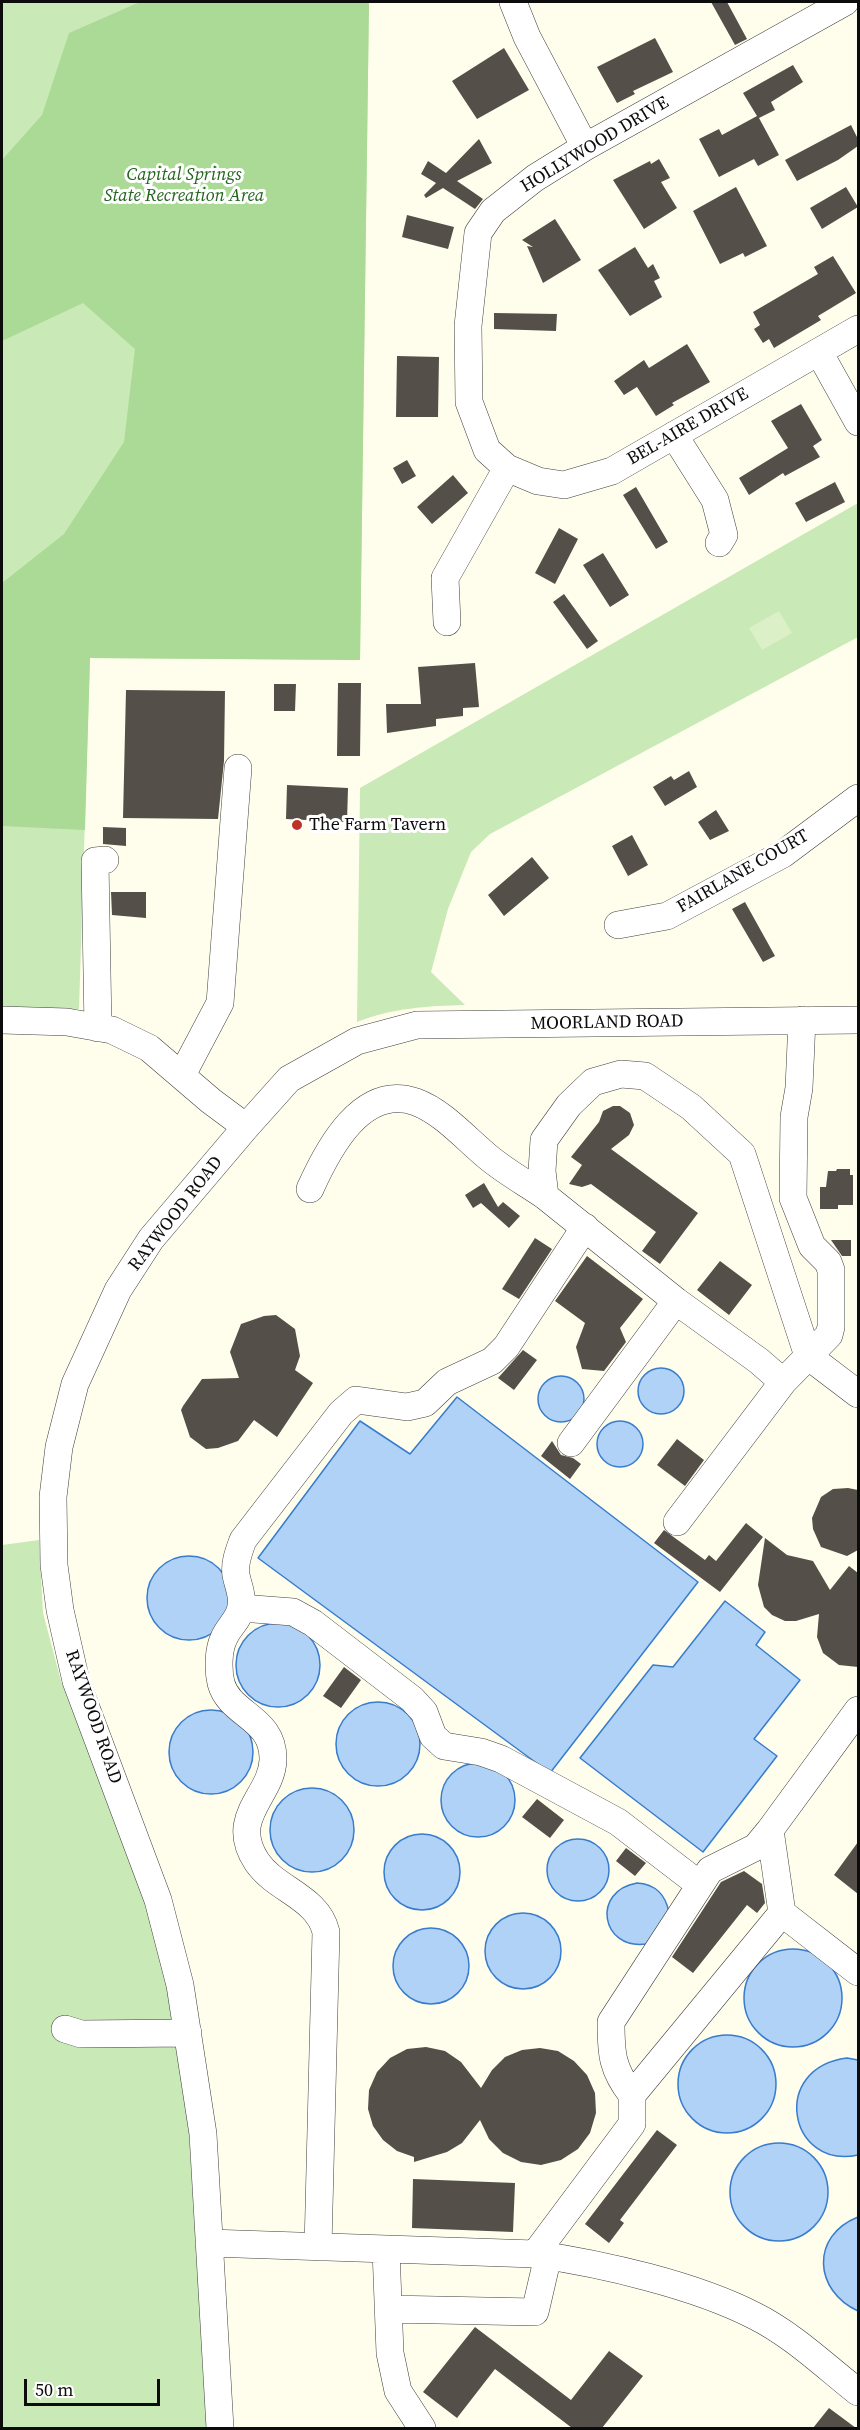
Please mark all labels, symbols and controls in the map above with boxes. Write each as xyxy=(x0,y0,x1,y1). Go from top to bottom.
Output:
street label: HOLLYWOOD DRIVE xyxy=(517,92,673,198)
park label: Capital Springs State Recreation Area xyxy=(104,164,264,207)
street label: BEL-AIRE DRIVE xyxy=(624,384,752,470)
place label: The Farm Tavern xyxy=(309,814,446,836)
marker: The Farm Tavern xyxy=(290,818,304,832)
street label: FAIRLANE COURT xyxy=(673,826,813,918)
street label: MOORLAND ROAD xyxy=(530,1011,684,1035)
street label: RAYWOOD ROAD xyxy=(124,1152,228,1276)
street label: RAYWOOD ROAD xyxy=(60,1647,126,1787)
scale bar xyxy=(27,2367,164,2405)
text: 50 m xyxy=(35,2377,73,2402)

